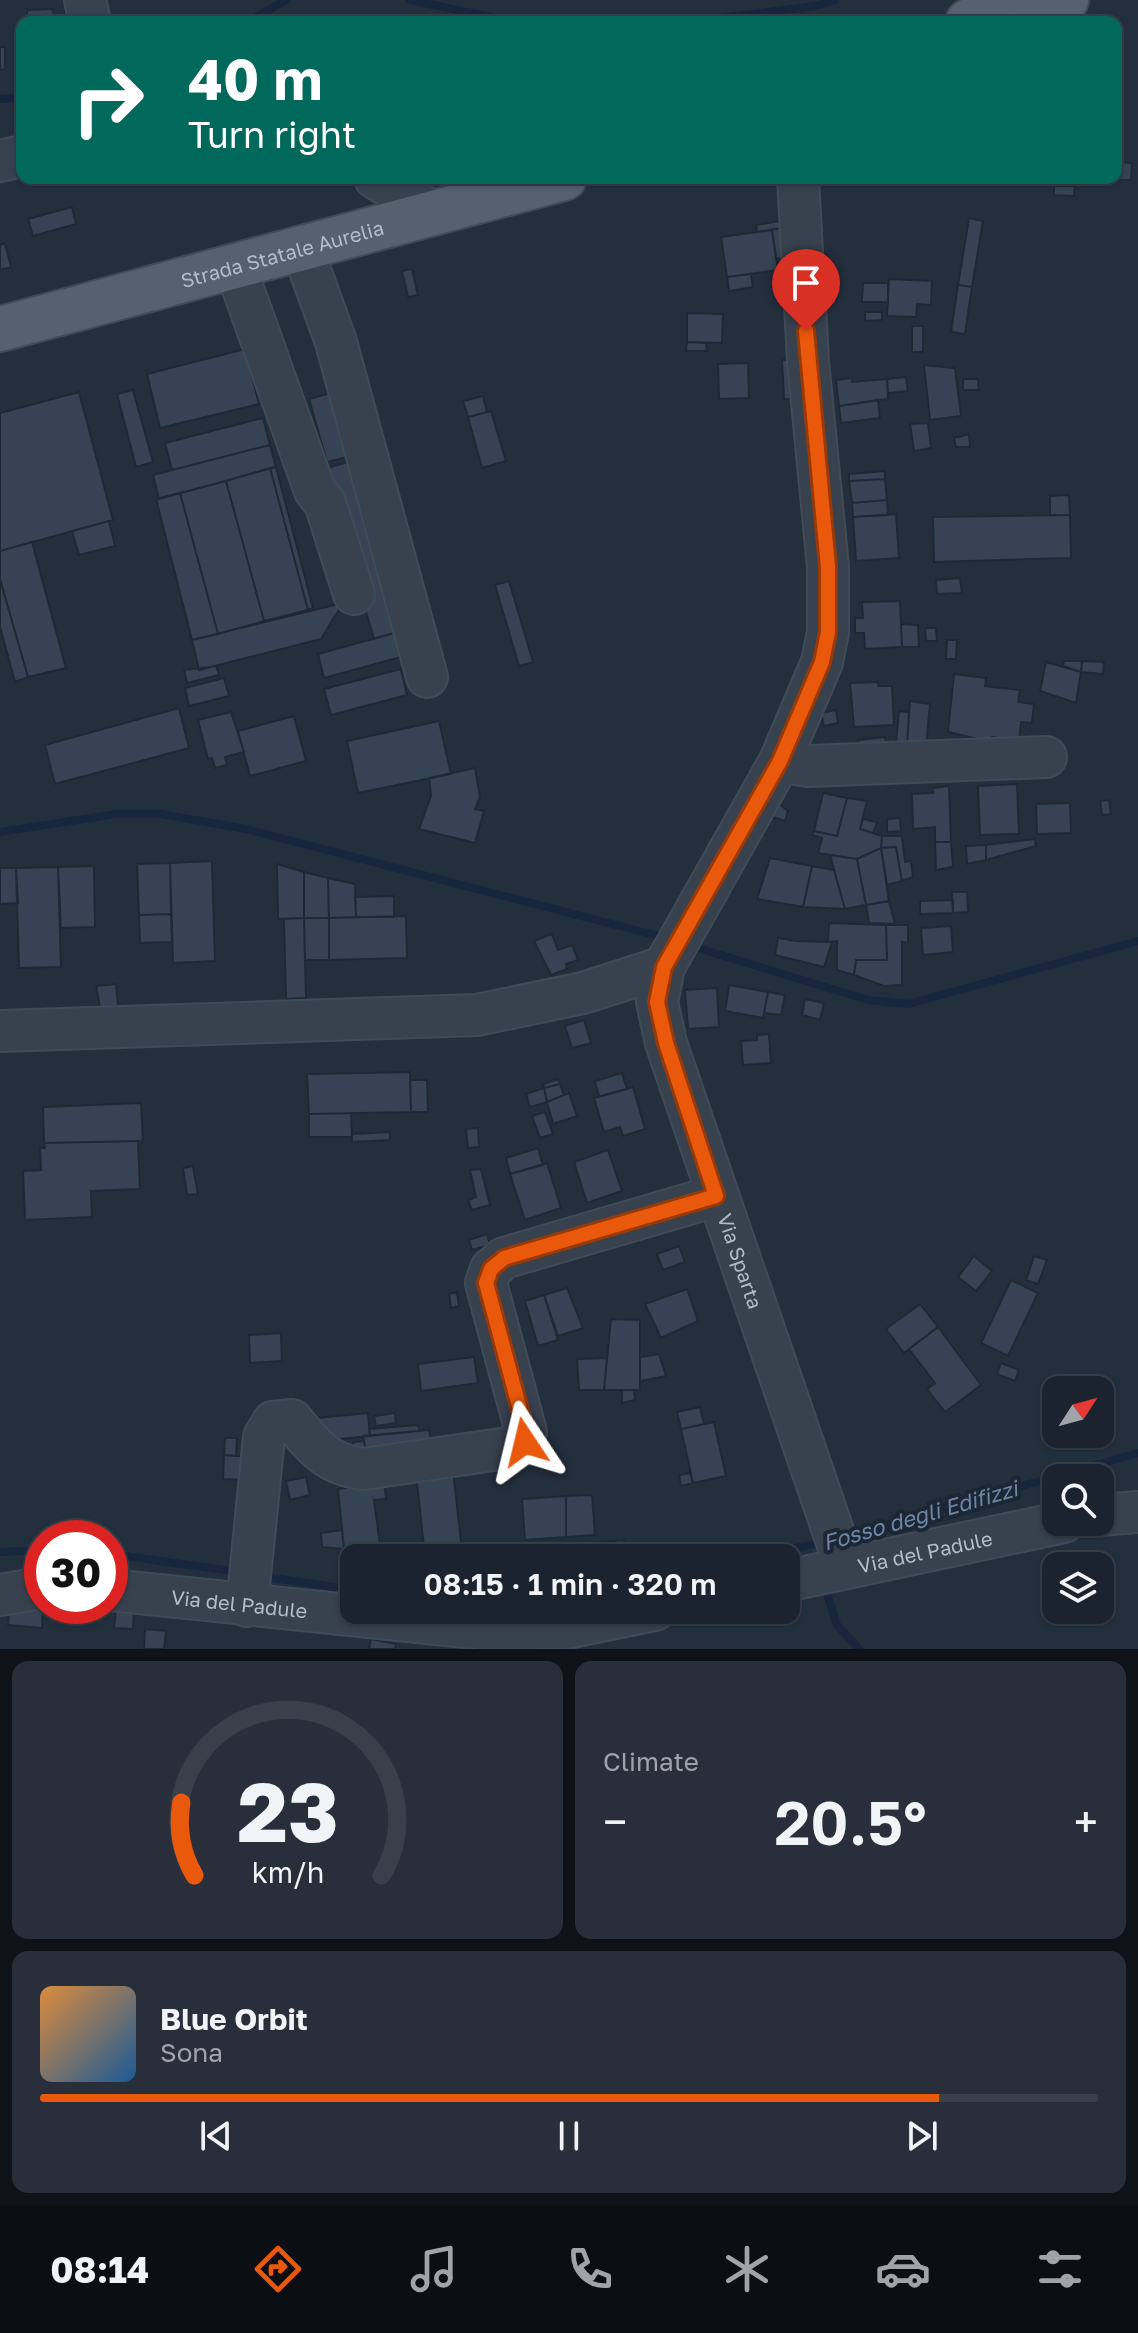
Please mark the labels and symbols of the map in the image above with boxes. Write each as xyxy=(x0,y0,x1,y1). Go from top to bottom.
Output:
street label: Strada Statale Aurelia xyxy=(178,215,386,292)
pin xyxy=(772,249,840,331)
street label: Via Sparta xyxy=(713,1210,768,1312)
north arrow xyxy=(1042,1376,1114,1448)
position arrow xyxy=(483,1400,567,1484)
water label: Fosso degli Edifizzi xyxy=(819,1473,1024,1556)
speed limit sign: 30 xyxy=(24,1520,128,1624)
street label: Via del Padule xyxy=(855,1526,994,1577)
street label: Via del Padule xyxy=(170,1584,309,1623)

